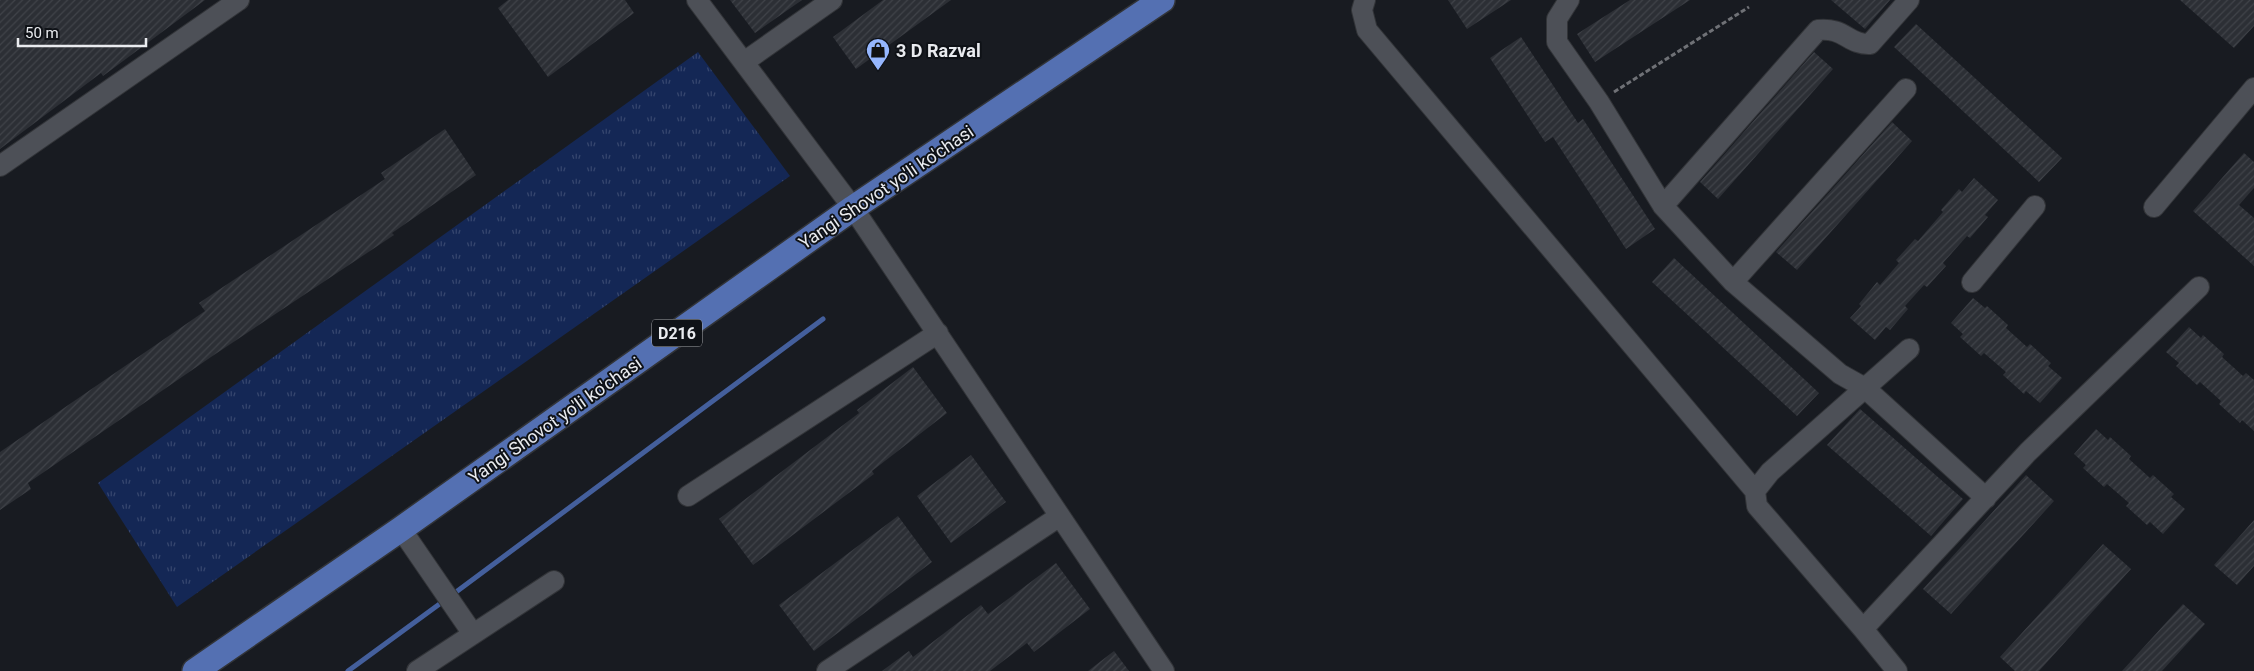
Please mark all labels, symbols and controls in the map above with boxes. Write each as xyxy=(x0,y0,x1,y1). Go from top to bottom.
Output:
scale bar xyxy=(18,15,145,47)
text: 50 m xyxy=(25,24,59,42)
shop icon: 3 D Razval xyxy=(865,37,891,71)
place label: 3 D Razval xyxy=(896,40,981,61)
street label: Yangi Shovot yo'li ko'chasi xyxy=(795,121,977,253)
road number: D216 xyxy=(652,319,702,346)
street label: Yangi Shovot yo'li ko'chasi xyxy=(465,352,645,488)

